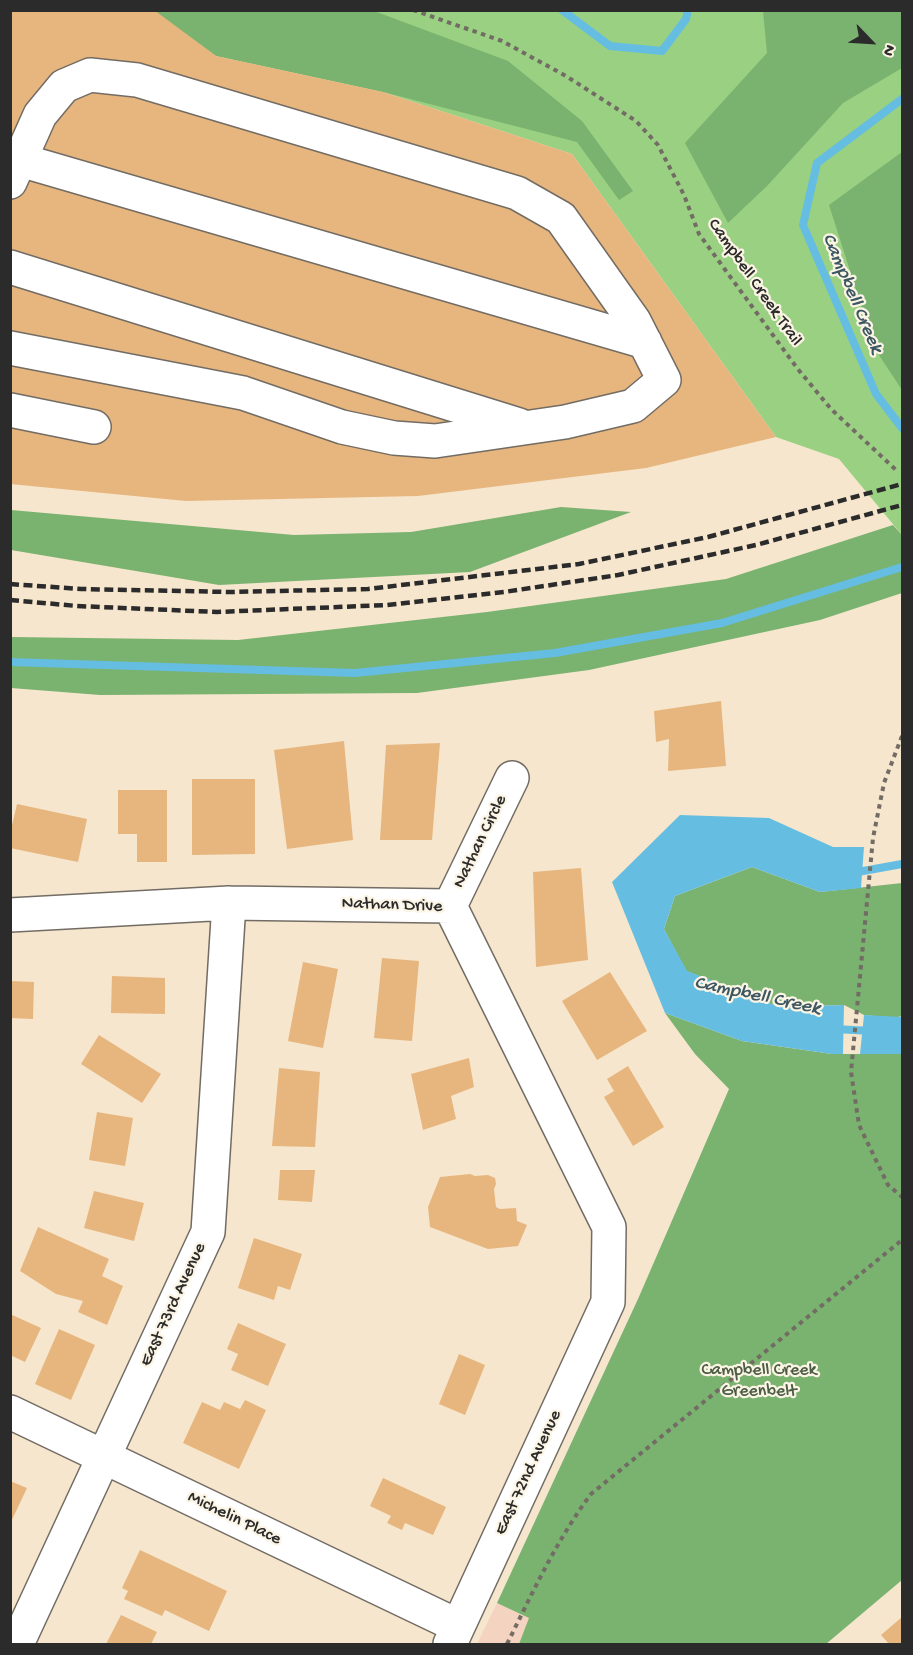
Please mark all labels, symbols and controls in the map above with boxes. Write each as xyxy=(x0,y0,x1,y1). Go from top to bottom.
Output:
north arrow xyxy=(841,12,901,72)
text: N xyxy=(877,41,899,59)
street label: Campbell Creek Trail xyxy=(702,215,806,351)
water label: Campbell Creek xyxy=(815,230,887,358)
street label: Nathan Circle xyxy=(449,792,513,892)
street label: Nathan Drive xyxy=(341,893,443,919)
water label: Campbell Creek xyxy=(692,972,822,1022)
street label: East 73rd Avenue xyxy=(136,1240,212,1370)
park label: Campbell Creek Greenbelt xyxy=(701,1360,817,1402)
street label: East 72nd Avenue xyxy=(491,1407,567,1539)
street label: Michelin Place xyxy=(184,1487,284,1551)

